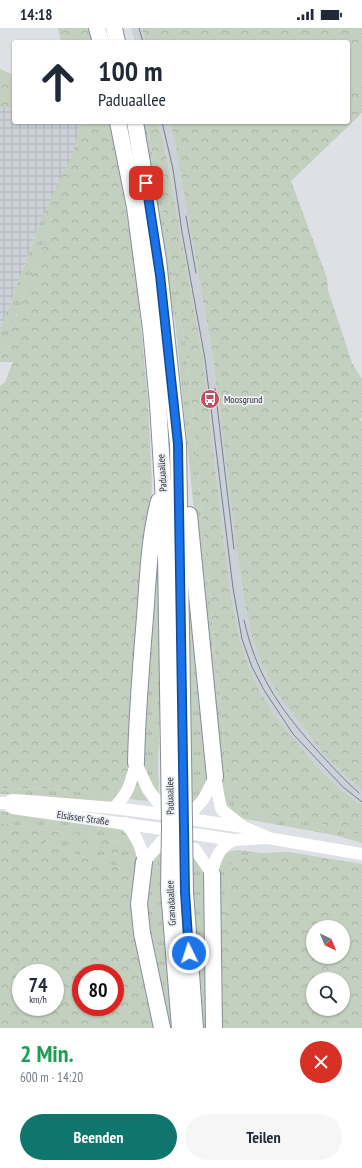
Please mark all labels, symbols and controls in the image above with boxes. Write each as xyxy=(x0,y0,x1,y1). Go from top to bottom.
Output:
text: 14:18 xyxy=(20,5,52,24)
text: 100 m xyxy=(98,52,162,89)
icon: ahead xyxy=(32,56,84,108)
text: Paduaallee xyxy=(98,88,166,111)
pin xyxy=(129,166,163,200)
icon: arrive xyxy=(135,172,157,194)
bus stop icon: Moosgrund xyxy=(199,388,221,410)
place label: Moosgrund xyxy=(224,393,263,406)
street label: Paduaallee xyxy=(154,454,170,492)
street label: Paduaallee xyxy=(163,777,177,815)
street label: Elsässer Straße xyxy=(56,808,110,828)
street label: Granadaallee xyxy=(163,880,179,926)
north arrow xyxy=(306,920,350,964)
map controls xyxy=(306,920,350,1016)
position arrow xyxy=(168,932,210,974)
speed limit sign: 80 xyxy=(72,964,124,1016)
text: 74 xyxy=(28,972,48,998)
button: search xyxy=(306,972,350,1016)
text: km/h xyxy=(29,993,47,1006)
text: 2 Min. xyxy=(20,1038,74,1069)
button: close xyxy=(300,1041,342,1083)
text: 600 m · 14:20 xyxy=(20,1069,83,1086)
button: Beenden xyxy=(20,1114,177,1160)
button: Teilen xyxy=(185,1114,342,1160)

